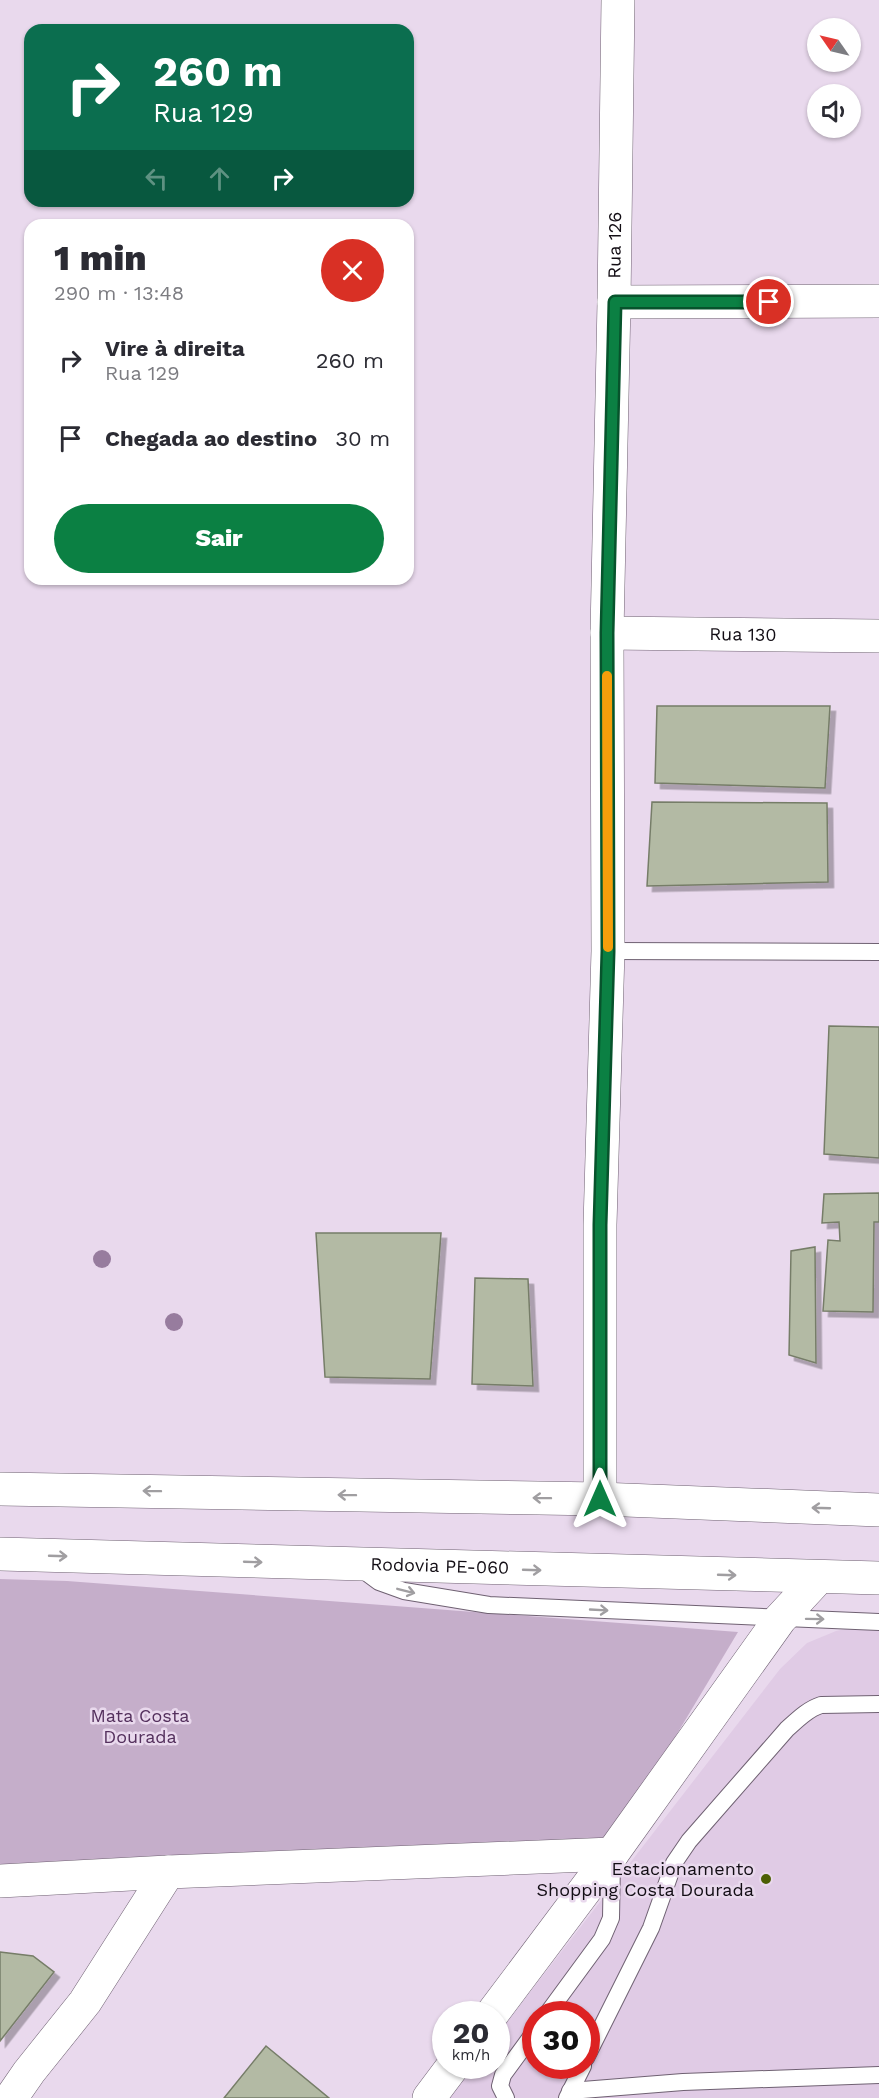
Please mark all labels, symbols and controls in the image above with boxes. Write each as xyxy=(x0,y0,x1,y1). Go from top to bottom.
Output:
north arrow xyxy=(807,18,861,72)
map controls xyxy=(807,18,861,138)
text: 260 m xyxy=(153,47,283,96)
icon: right xyxy=(54,48,132,126)
button: sound xyxy=(807,84,861,138)
text: Rua 129 xyxy=(153,97,254,129)
icon: left xyxy=(140,162,173,195)
icon: ahead xyxy=(203,162,236,195)
icon: right xyxy=(266,162,299,195)
street label: Rua 126 xyxy=(603,212,625,279)
text: 1 min xyxy=(54,237,147,279)
button: close xyxy=(321,239,384,302)
pin xyxy=(743,276,794,327)
text: 290 m · 13:48 xyxy=(54,281,184,305)
icon: arrive xyxy=(752,285,785,318)
text: Vire à direita xyxy=(105,336,245,361)
icon: right xyxy=(54,344,87,377)
text: 260 m xyxy=(316,348,384,373)
text: Rua 129 xyxy=(105,361,180,385)
icon: arrive xyxy=(54,422,87,455)
text: Chegada ao destino xyxy=(105,426,317,451)
text: 30 m xyxy=(335,426,390,451)
button: Sair xyxy=(54,504,384,573)
street label: Rua 130 xyxy=(709,623,777,645)
position arrow xyxy=(568,1467,632,1531)
one-way arrow xyxy=(142,1486,162,1497)
one-way arrow xyxy=(337,1489,357,1501)
one-way arrow xyxy=(532,1493,552,1504)
one-way arrow xyxy=(811,1502,831,1513)
one-way arrow xyxy=(48,1550,68,1562)
street label: Rodovia PE-060 xyxy=(370,1553,510,1578)
one-way arrow xyxy=(243,1556,263,1567)
one-way arrow xyxy=(522,1564,542,1575)
one-way arrow xyxy=(717,1570,737,1581)
one-way arrow xyxy=(396,1585,415,1597)
one-way arrow xyxy=(589,1605,609,1616)
one-way arrow xyxy=(805,1614,825,1625)
park label: Mata Costa Dourada xyxy=(91,1705,189,1747)
place label: Estacionamento Shopping Costa Dourada xyxy=(537,1858,754,1900)
marker: Estacionamento Shopping Costa Dourada xyxy=(759,1872,773,1886)
speed limit sign: 30 xyxy=(522,2001,600,2079)
text: 20 xyxy=(452,2015,490,2050)
text: km/h xyxy=(452,2046,490,2064)

